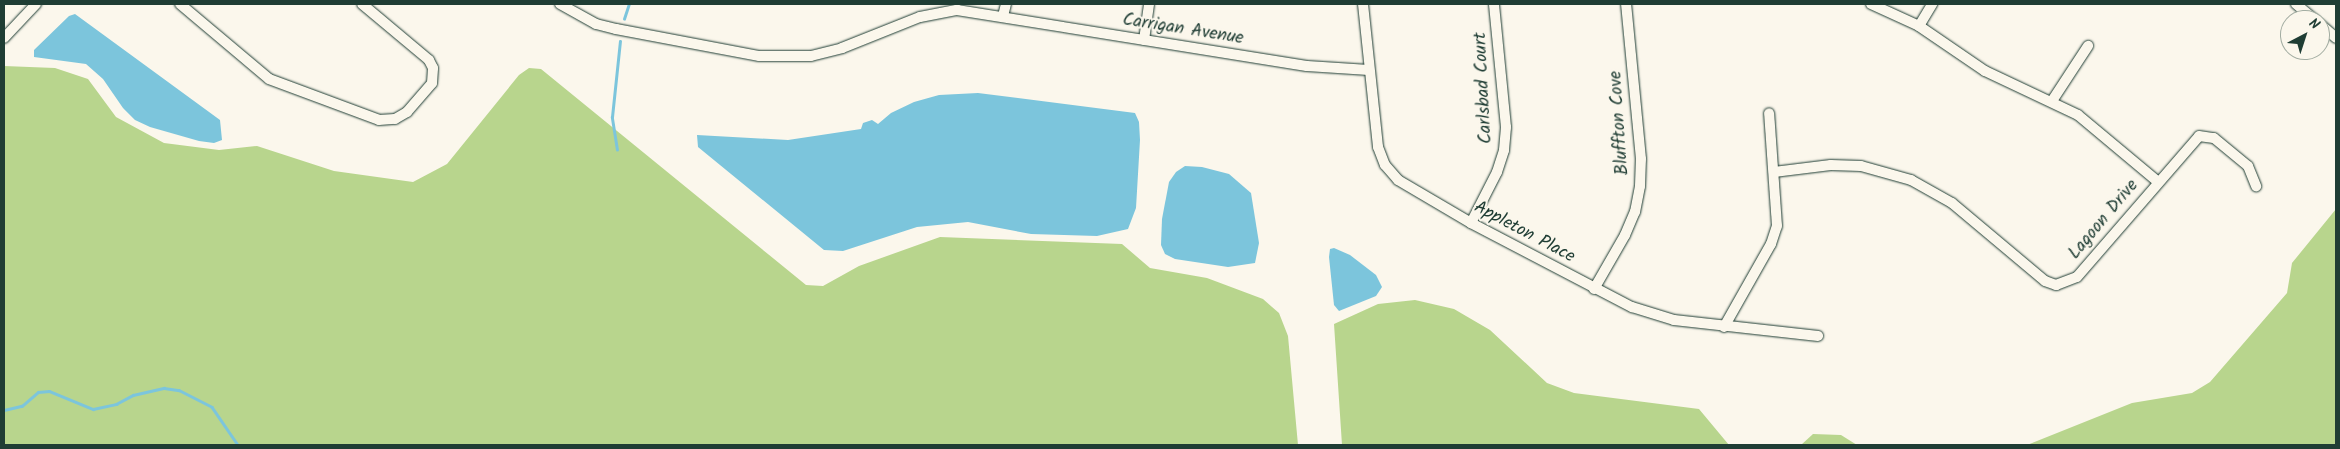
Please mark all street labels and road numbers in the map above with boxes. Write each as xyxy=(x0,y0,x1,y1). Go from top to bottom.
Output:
street label: Carrigan Avenue xyxy=(1121,10,1245,50)
street label: Carlsbad Court xyxy=(1470,32,1498,144)
street label: Bluffton Cove xyxy=(1606,70,1634,176)
street label: Lagoon Drive xyxy=(2064,176,2144,264)
street label: Appleton Place xyxy=(1470,197,1578,269)

